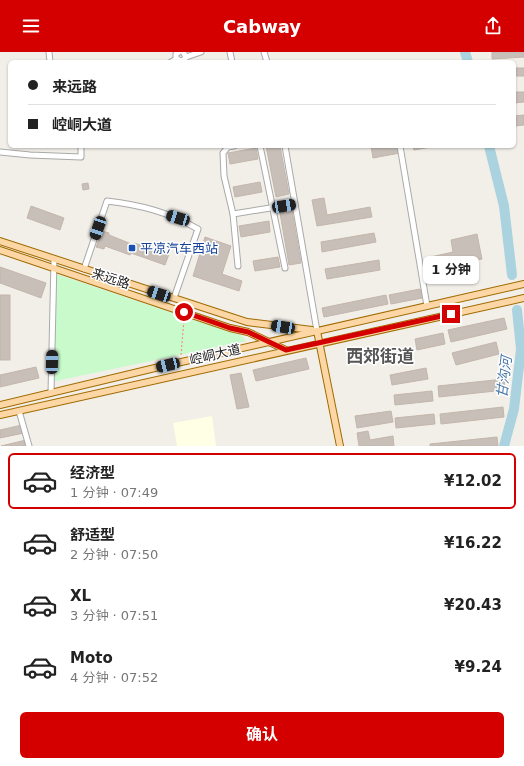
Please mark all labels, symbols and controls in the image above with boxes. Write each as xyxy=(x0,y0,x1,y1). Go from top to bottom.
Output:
icon: menu xyxy=(20,15,42,37)
icon: share xyxy=(482,15,504,37)
text: Cabway xyxy=(223,16,301,37)
text: 来远路 xyxy=(52,78,97,96)
text: 崆峒大道 xyxy=(52,116,112,134)
car xyxy=(271,198,297,214)
car xyxy=(165,209,191,227)
car xyxy=(88,215,108,241)
place label: 平凉汽车西站 xyxy=(140,241,218,256)
marker: 平凉汽车西站 xyxy=(127,243,137,253)
callout: 1 分钟 xyxy=(423,256,479,284)
text: 1 分钟 xyxy=(431,262,471,277)
street label: 来远路 xyxy=(90,265,132,292)
car xyxy=(146,285,172,303)
route start xyxy=(175,303,193,321)
route end xyxy=(442,305,460,323)
car xyxy=(270,319,296,335)
street label: 崆峒大道 xyxy=(188,341,242,368)
district label: 西郊街道 xyxy=(346,346,414,366)
car xyxy=(46,350,58,374)
water label: 甘沟河 xyxy=(494,352,515,399)
car xyxy=(155,356,181,374)
icon: car xyxy=(22,463,58,499)
text: 经济型 xyxy=(70,464,115,482)
text: ¥12.02 xyxy=(444,472,502,490)
text: 1 分钟 · 07:49 xyxy=(70,485,158,500)
icon: car xyxy=(22,525,58,561)
text: 舒适型 xyxy=(70,526,115,544)
text: ¥16.22 xyxy=(444,534,502,552)
text: 2 分钟 · 07:50 xyxy=(70,547,158,562)
icon: car xyxy=(22,587,58,623)
text: XL xyxy=(70,587,91,605)
text: ¥20.43 xyxy=(444,596,502,614)
text: 3 分钟 · 07:51 xyxy=(70,608,158,623)
icon: car xyxy=(22,649,58,685)
text: Moto xyxy=(70,649,113,667)
text: ¥9.24 xyxy=(455,658,502,676)
text: 4 分钟 · 07:52 xyxy=(70,670,158,685)
button: 确认 xyxy=(20,712,504,758)

